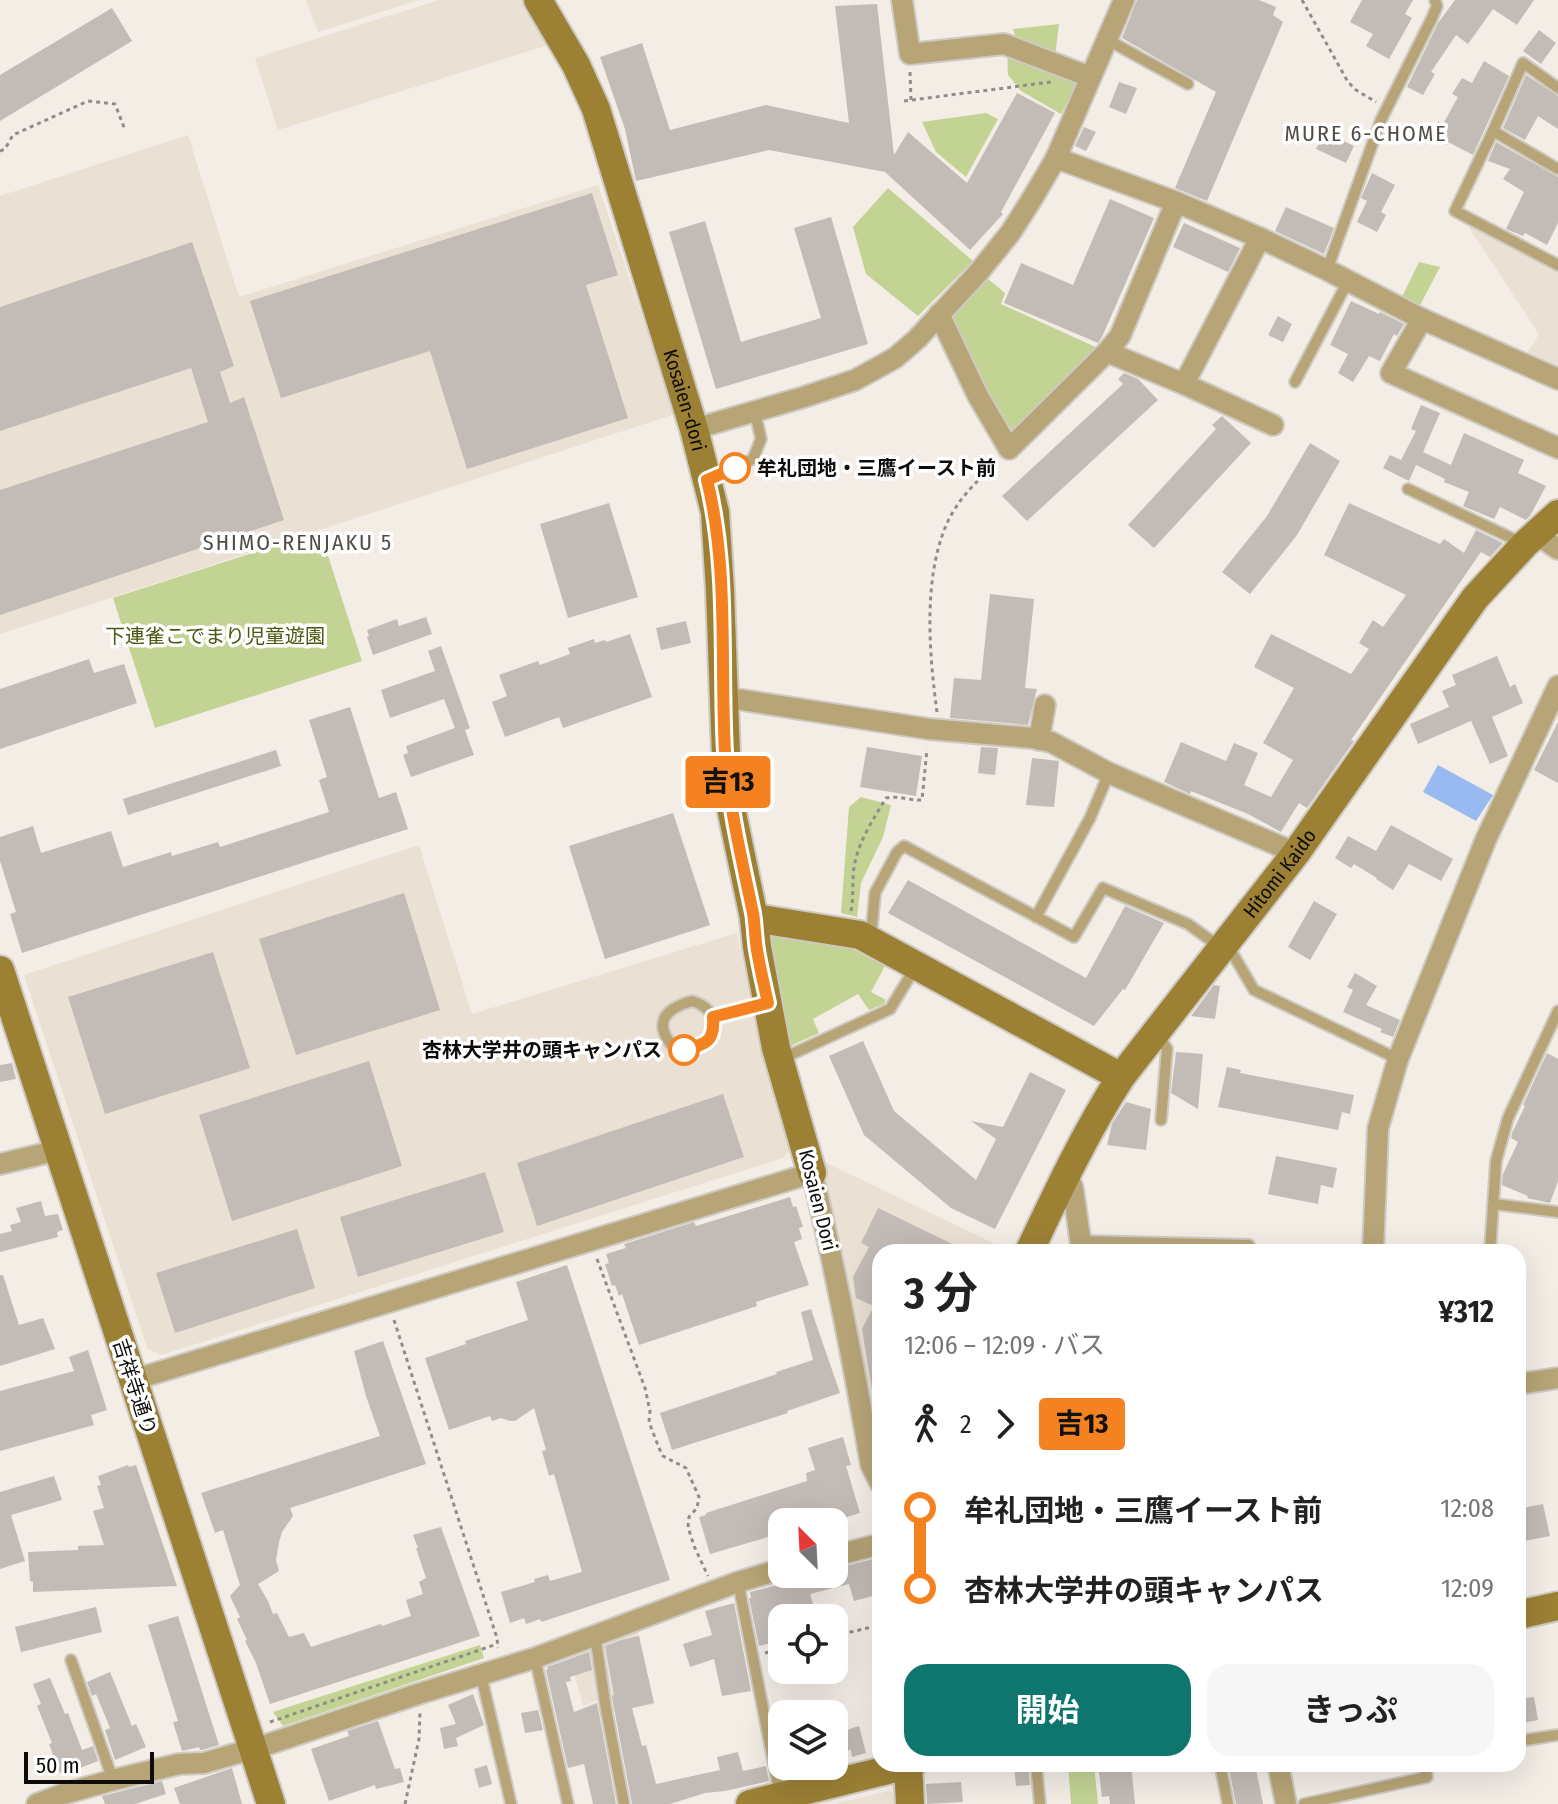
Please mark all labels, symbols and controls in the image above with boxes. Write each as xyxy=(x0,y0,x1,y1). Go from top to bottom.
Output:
district label: MURE 6-CHOME xyxy=(1284,120,1448,147)
street label: Kosaien-dori xyxy=(658,346,711,454)
marker: 牟礼団地・三鷹イースト前 xyxy=(720,453,750,483)
place label: 牟礼団地・三鷹イースト前 xyxy=(757,456,996,480)
district label: SHIMO-RENJAKU 5 xyxy=(203,529,393,556)
park label: 下連雀こでまり児童遊園 xyxy=(105,624,325,648)
line badge: 吉13 xyxy=(682,756,774,808)
text: 吉13 xyxy=(701,765,755,798)
street label: Hitomi Kaido xyxy=(1238,824,1321,923)
marker: 杏林大学井の頭キャンパス xyxy=(669,1035,699,1065)
place label: 杏林大学井の頭キャンパス xyxy=(422,1038,662,1062)
street label: Kosaien Dori xyxy=(794,1147,842,1253)
text: 3 分 xyxy=(904,1267,978,1320)
text: ¥312 xyxy=(1439,1294,1494,1330)
text: 12:06 – 12:09 · バス xyxy=(904,1330,1105,1361)
street label: 吉祥寺通り xyxy=(108,1336,162,1438)
icon: walk xyxy=(904,1402,948,1446)
icon: forward xyxy=(983,1402,1027,1446)
text: 吉13 xyxy=(1055,1407,1109,1440)
text: 2 xyxy=(960,1409,971,1440)
text: 牟礼団地・三鷹イースト前 xyxy=(964,1493,1323,1529)
text: 12:08 xyxy=(1440,1493,1494,1524)
north arrow xyxy=(768,1508,848,1588)
map controls xyxy=(768,1508,848,1780)
text: 杏林大学井の頭キャンパス xyxy=(964,1573,1324,1609)
text: 12:09 xyxy=(1441,1573,1494,1604)
button: locate xyxy=(768,1604,848,1684)
button: 開始 xyxy=(904,1664,1191,1756)
button: きっぷ xyxy=(1207,1664,1494,1756)
button: layers xyxy=(768,1700,848,1780)
scale bar xyxy=(24,1748,154,1784)
text: 50 m xyxy=(36,1752,80,1779)

